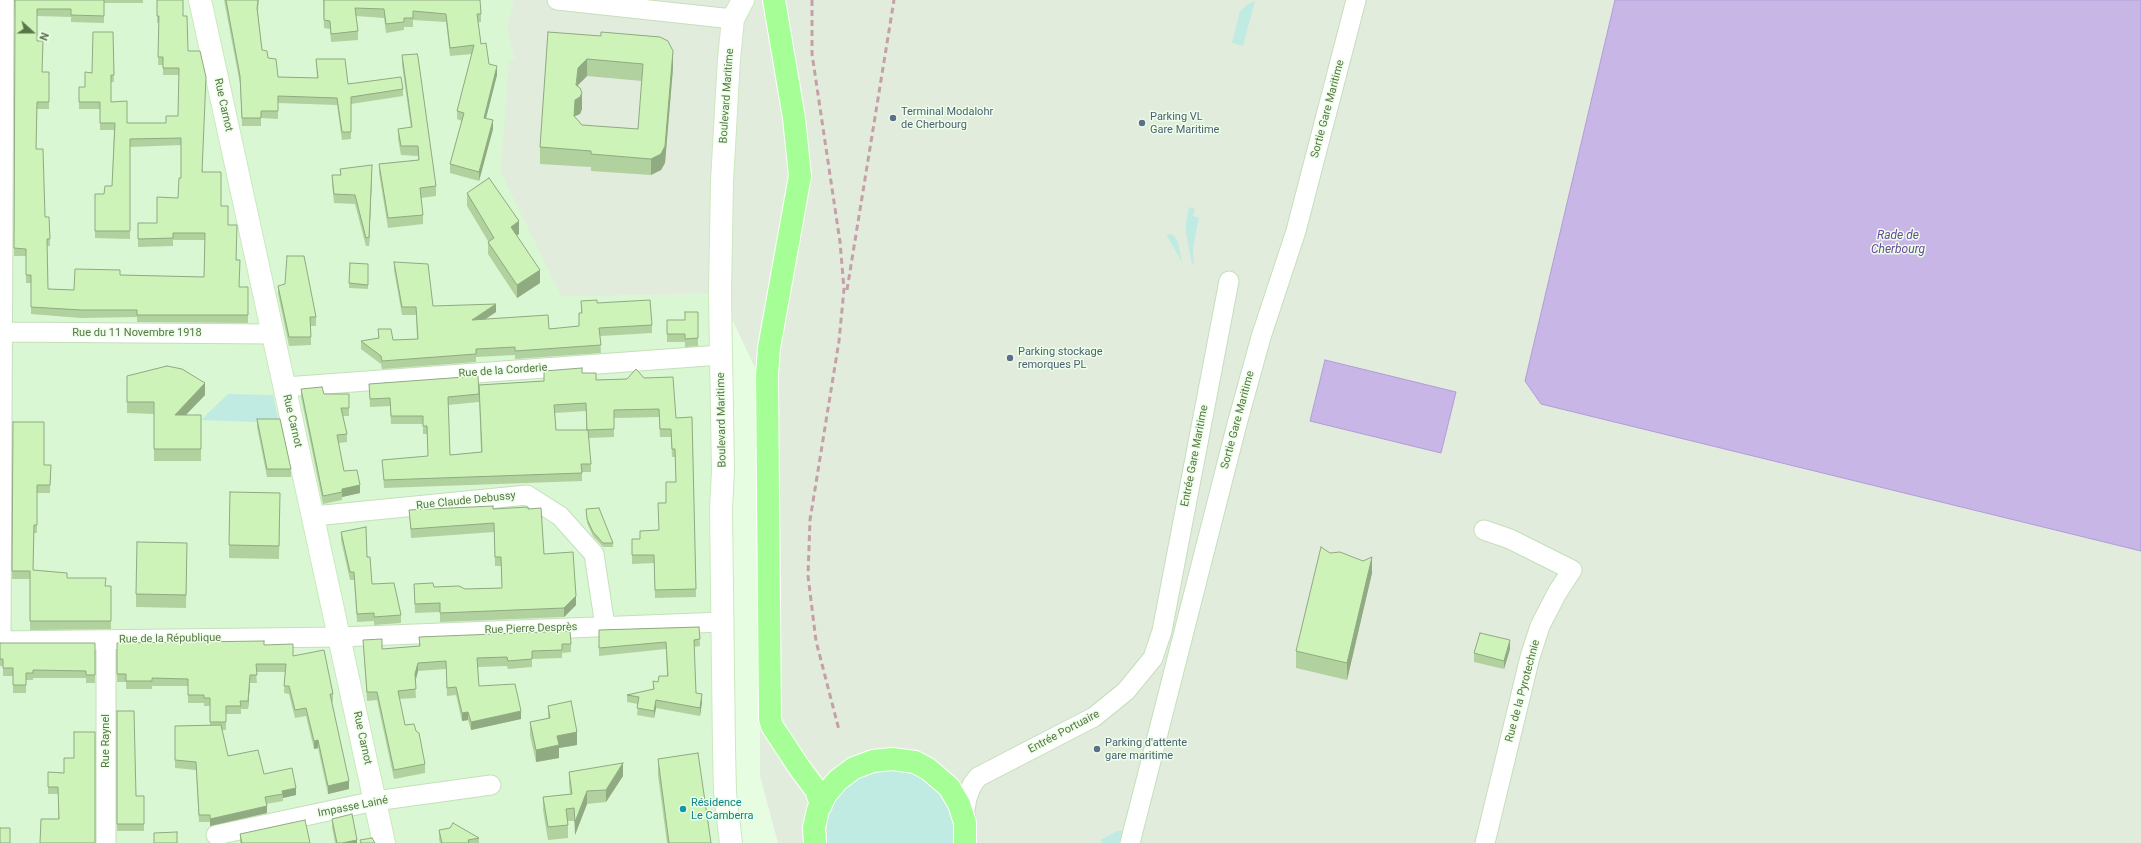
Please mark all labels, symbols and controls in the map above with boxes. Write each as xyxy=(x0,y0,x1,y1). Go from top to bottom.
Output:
north arrow xyxy=(12,12,52,52)
text: N xyxy=(36,31,51,42)
street label: Boulevard Maritime xyxy=(717,48,737,144)
street label: Sortie Gare Maritime xyxy=(1309,58,1347,160)
street label: Rue Carnot xyxy=(211,77,235,133)
place label: Terminal Modalohr de Cherbourg xyxy=(901,105,993,131)
place label: Parking VL Gare Maritime xyxy=(1150,110,1219,136)
marker: Terminal Modalohr de Cherbourg xyxy=(888,113,898,123)
marker: Parking VL Gare Maritime xyxy=(1137,118,1147,128)
water label: Rade de Cherbourg xyxy=(1871,229,1925,257)
street label: Rue du 11 Novembre 1918 xyxy=(72,326,202,340)
place label: Parking stockage remorques PL xyxy=(1018,345,1103,371)
marker: Parking stockage remorques PL xyxy=(1005,353,1015,363)
street label: Rue de la Corderie xyxy=(458,361,548,381)
street label: Sortie Gare Maritime xyxy=(1219,369,1257,471)
street label: Boulevard Maritime xyxy=(715,372,729,468)
street label: Rue Carnot xyxy=(279,393,305,449)
street label: Entrée Gare Maritime xyxy=(1179,404,1211,508)
street label: Rue Claude Debussy xyxy=(416,489,516,513)
street label: Rue Pierre Desprès xyxy=(484,621,578,637)
street label: Rue de la République xyxy=(119,632,221,646)
street label: Rue de la Pyrotechnie xyxy=(1503,638,1543,744)
street label: Entrée Portuaire xyxy=(1026,708,1102,756)
street label: Rue Carnot xyxy=(350,710,374,766)
street label: Rue Raynel xyxy=(99,714,113,768)
place label: Parking d'attente gare maritime xyxy=(1105,736,1187,762)
marker: Parking d'attente gare maritime xyxy=(1092,744,1102,754)
street label: Impasse Lainé xyxy=(317,794,389,820)
place label: Résidence Le Camberra xyxy=(691,796,754,822)
marker: Résidence Le Camberra xyxy=(678,804,688,814)

